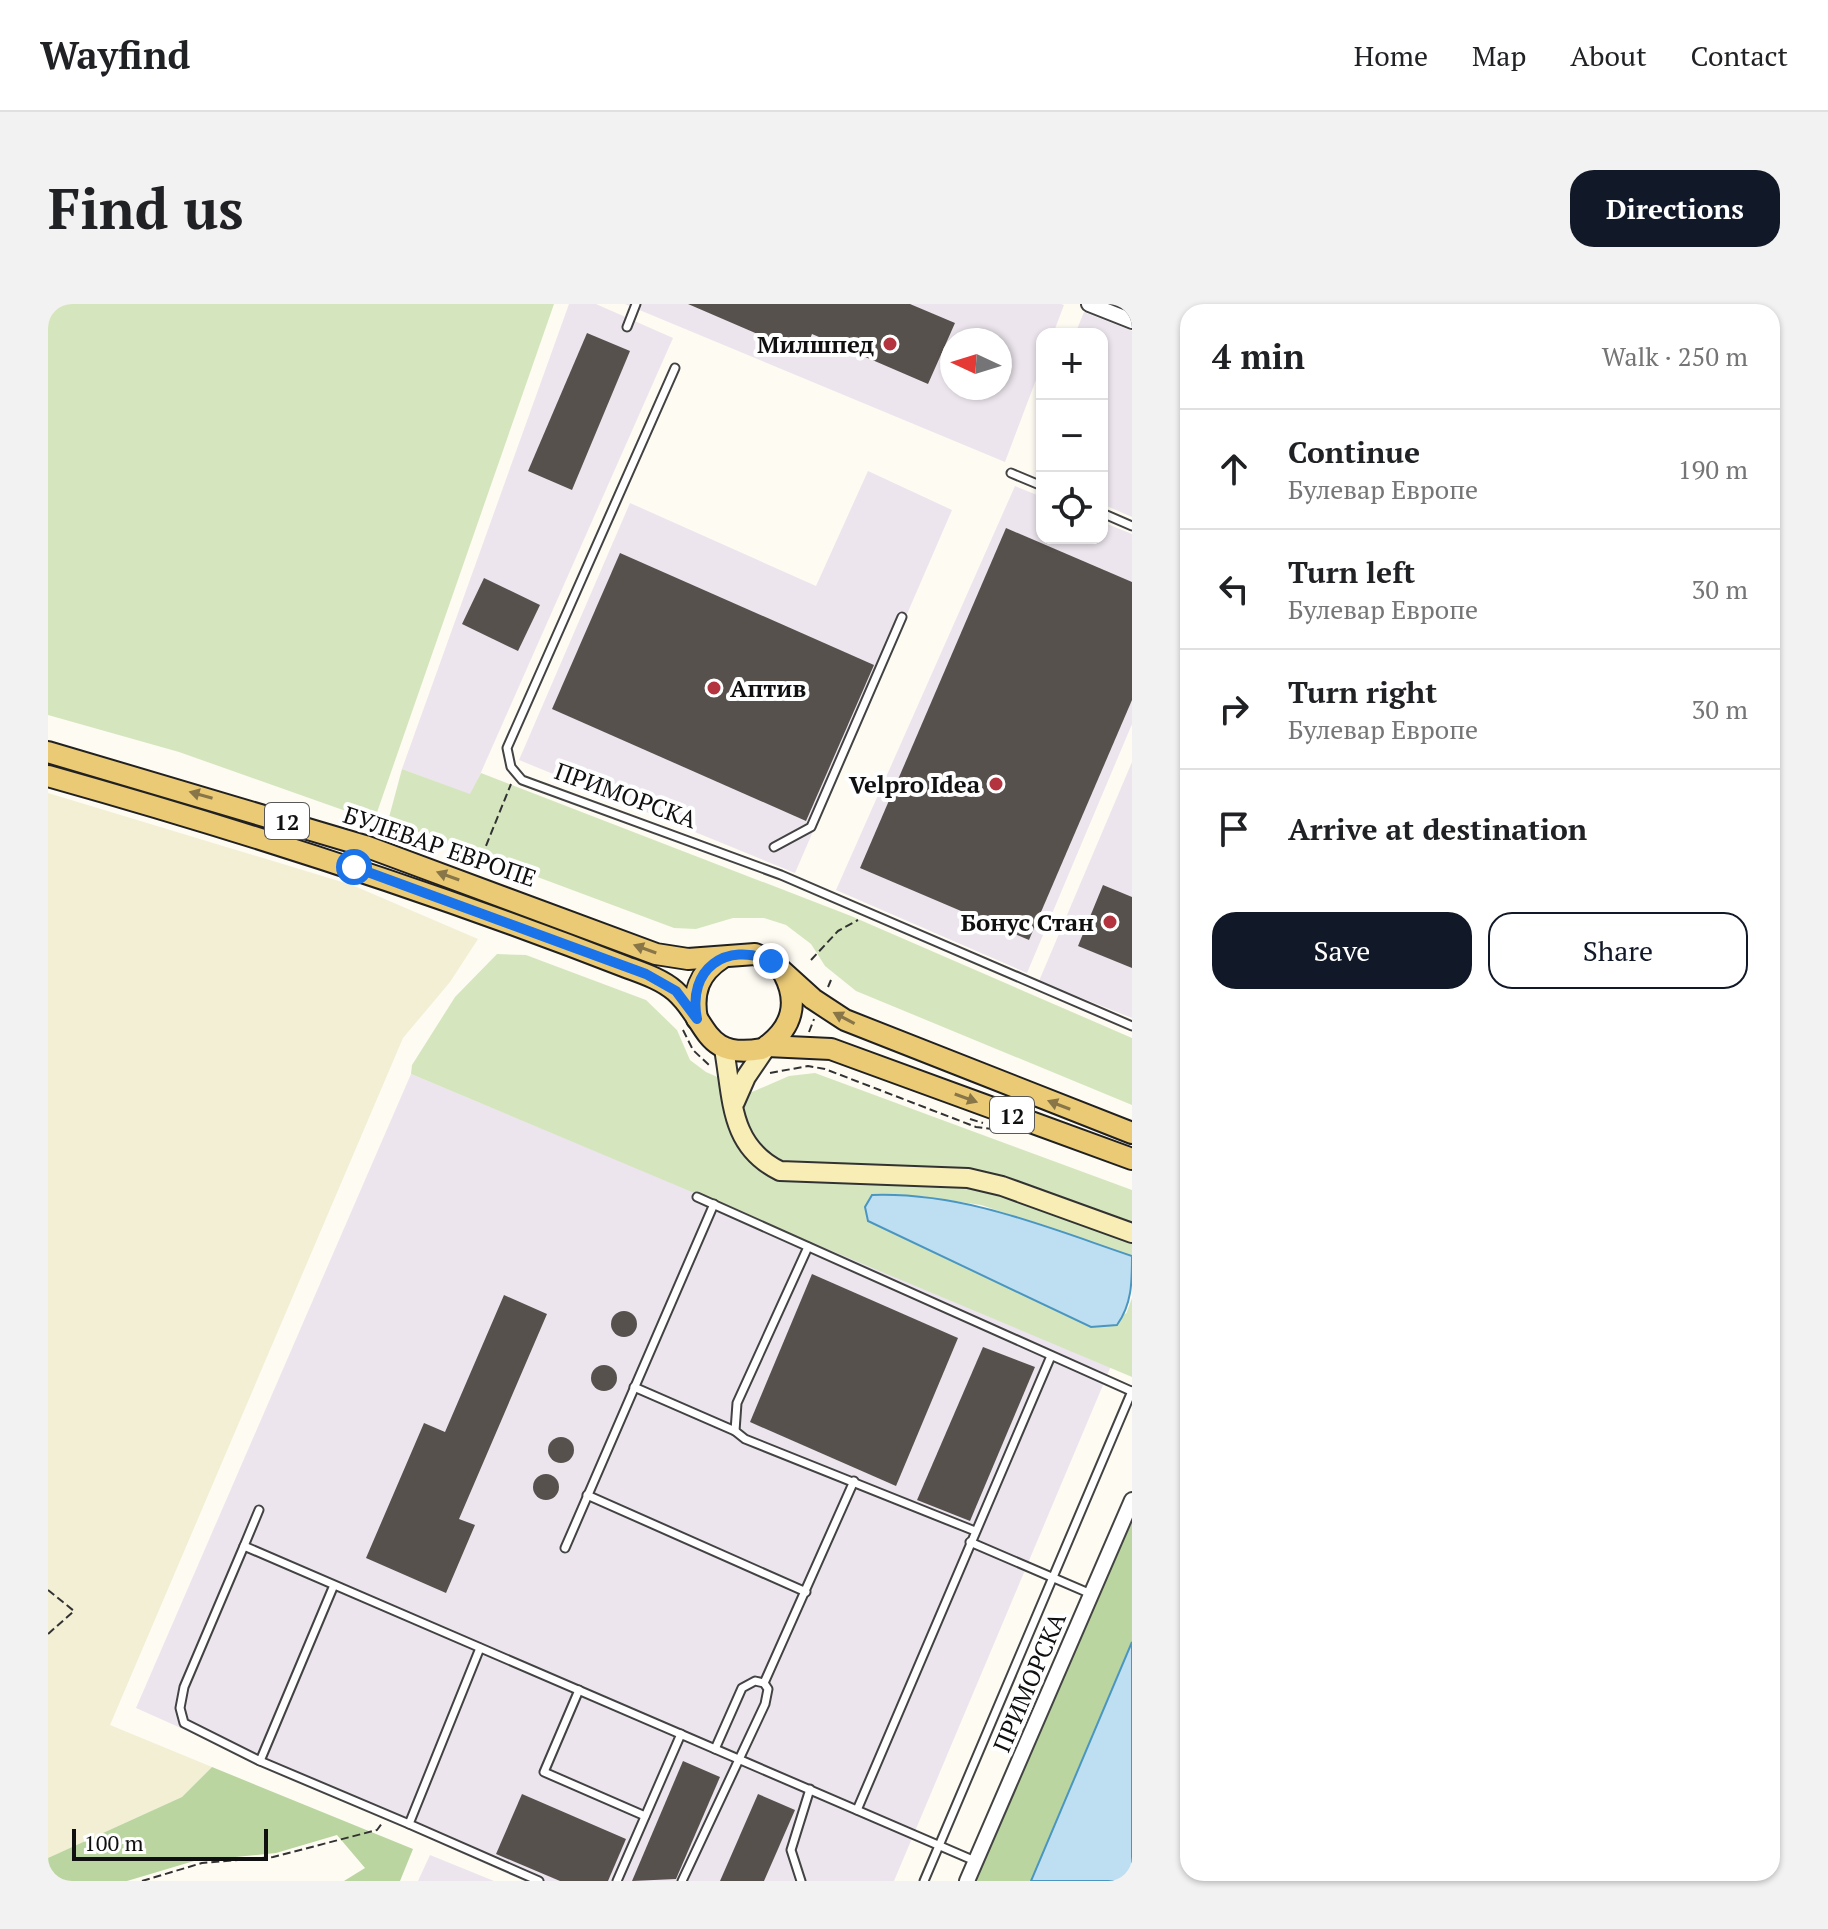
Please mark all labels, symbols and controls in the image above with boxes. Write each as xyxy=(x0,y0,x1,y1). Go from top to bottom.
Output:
text: Wayfind xyxy=(40,30,190,80)
text: Home xyxy=(1354,37,1428,74)
text: Map xyxy=(1472,37,1526,74)
text: About xyxy=(1570,37,1647,74)
text: Contact xyxy=(1691,37,1788,74)
button: Directions xyxy=(1570,170,1780,247)
text: Find us xyxy=(48,171,244,245)
place label: Милшпед xyxy=(757,328,874,360)
north arrow xyxy=(940,328,1012,400)
map controls xyxy=(1036,328,1108,544)
button: + xyxy=(1036,328,1108,400)
text: 4 min xyxy=(1212,334,1305,379)
marker: Милшпед xyxy=(881,335,899,353)
text: Walk · 250 m xyxy=(1602,339,1748,373)
button: − xyxy=(1036,400,1108,472)
text: Continue xyxy=(1288,432,1420,472)
icon: ahead xyxy=(1212,447,1256,491)
text: 190 m xyxy=(1678,452,1748,486)
button: locate xyxy=(1036,472,1108,544)
text: Булевар Европе xyxy=(1288,472,1478,506)
text: Turn left xyxy=(1288,552,1415,592)
icon: left xyxy=(1212,567,1256,611)
text: 30 m xyxy=(1692,572,1748,606)
text: Булевар Европе xyxy=(1288,592,1478,626)
place label: Аптив xyxy=(730,672,806,704)
text: Turn right xyxy=(1288,672,1437,712)
marker: Аптив xyxy=(705,679,723,697)
icon: right xyxy=(1212,687,1256,731)
text: 30 m xyxy=(1692,692,1748,726)
text: Булевар Европе xyxy=(1288,712,1478,746)
street label: ПРИМОРСКА xyxy=(551,755,702,836)
place label: Velpro Idea xyxy=(849,768,981,800)
marker: Velpro Idea xyxy=(987,775,1005,793)
one-way arrow xyxy=(188,789,213,801)
street label: БУЛЕВАР ЕВРОПЕ xyxy=(339,798,541,894)
road number: 12 xyxy=(265,803,309,839)
icon: arrive xyxy=(1212,807,1256,851)
text: Arrive at destination xyxy=(1288,809,1587,849)
route start xyxy=(336,849,372,885)
one-way arrow xyxy=(436,869,460,881)
place label: Бонус Стан xyxy=(961,906,1094,938)
button: Save xyxy=(1212,912,1472,989)
button: Share xyxy=(1488,912,1748,989)
marker: Бонус Стан xyxy=(1101,913,1119,931)
one-way arrow xyxy=(633,942,657,955)
route end xyxy=(753,943,789,979)
one-way arrow xyxy=(833,1012,855,1026)
one-way arrow xyxy=(954,1092,978,1105)
road number: 12 xyxy=(990,1097,1034,1133)
one-way arrow xyxy=(1047,1098,1071,1111)
street label: ПРИМОРСКА xyxy=(985,1607,1073,1757)
scale bar xyxy=(72,1825,268,1861)
text: 100 m xyxy=(84,1828,144,1857)

